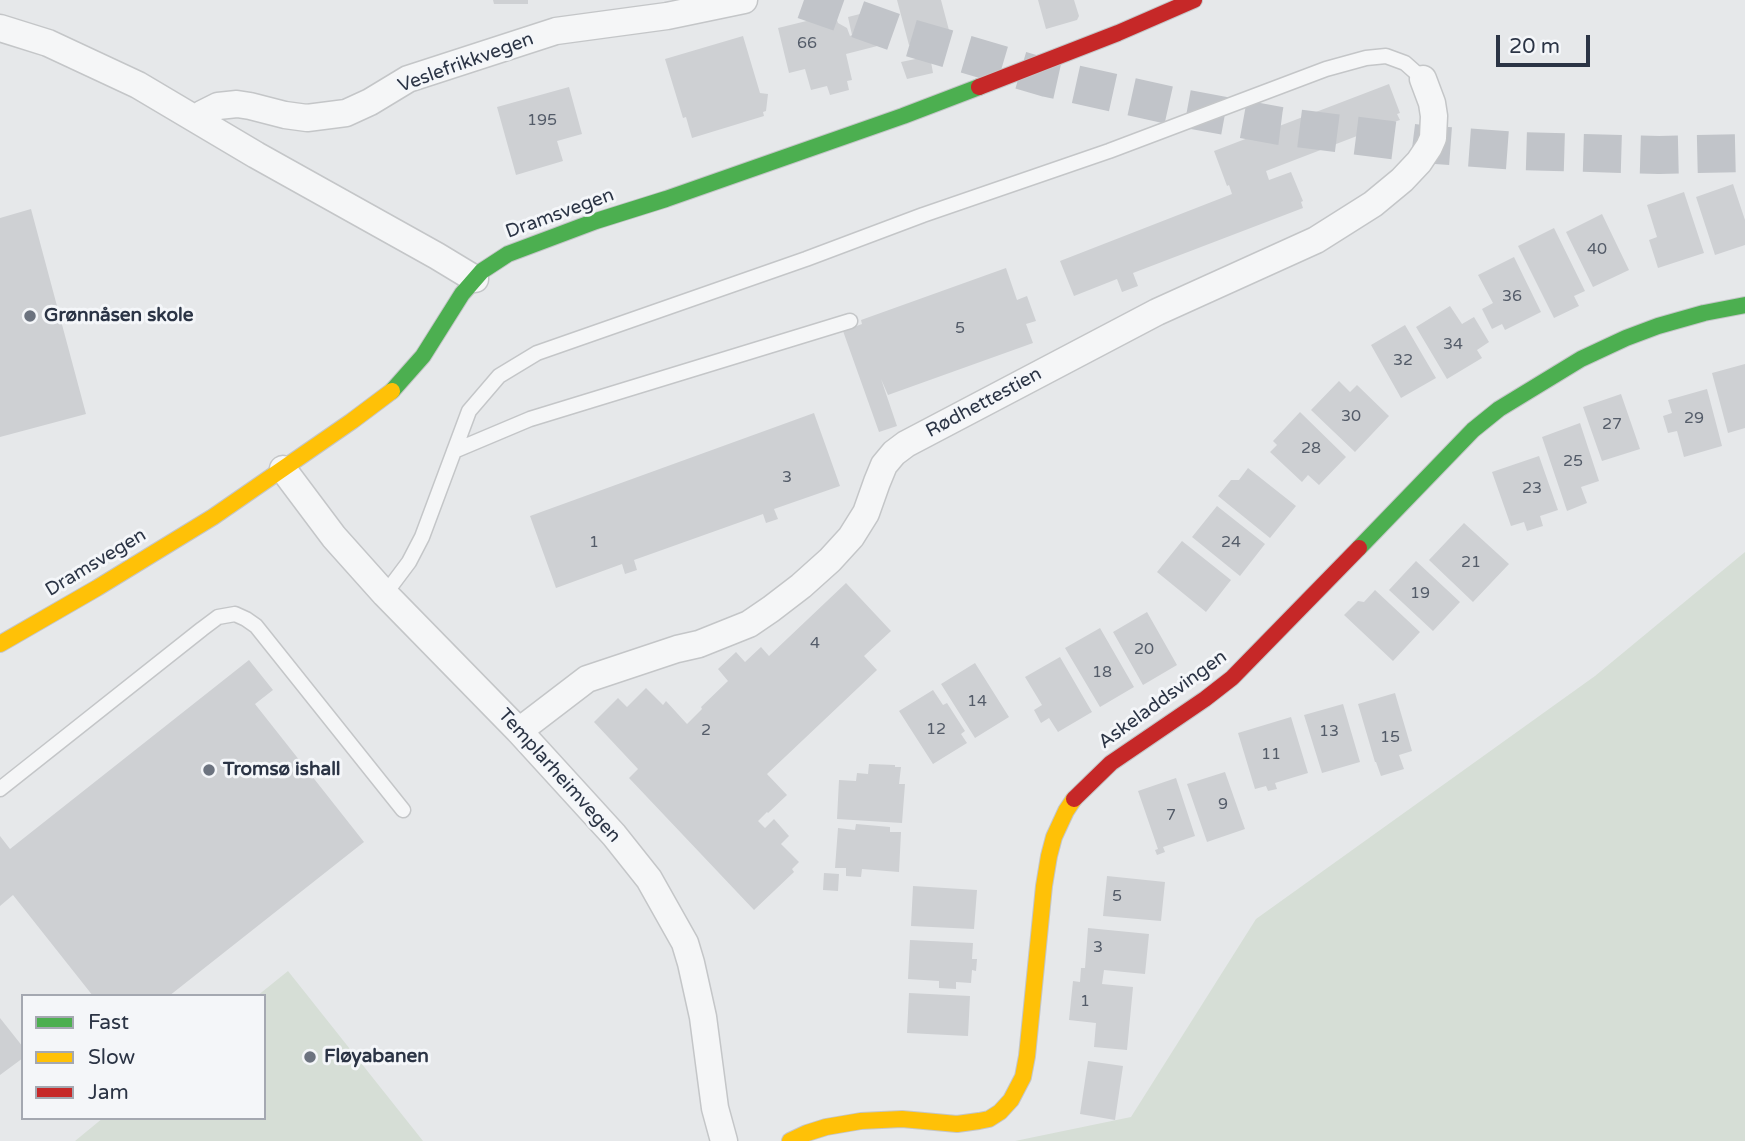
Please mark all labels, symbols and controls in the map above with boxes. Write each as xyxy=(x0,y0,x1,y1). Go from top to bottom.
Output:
scale bar xyxy=(1500,21,1594,65)
street label: Veslefrikkvegen xyxy=(395,28,537,98)
house number: 66 xyxy=(797,34,817,54)
text: 20 m xyxy=(1509,34,1560,59)
house number: 195 xyxy=(527,111,557,131)
street label: Dramsvegen xyxy=(503,184,617,244)
house number: 40 xyxy=(1587,240,1607,260)
house number: 36 xyxy=(1502,287,1522,307)
place label: Grønnåsen skole xyxy=(44,305,193,327)
marker: Grønnåsen skole xyxy=(22,308,38,324)
house number: 5 xyxy=(955,319,965,339)
house number: 34 xyxy=(1443,335,1463,355)
house number: 32 xyxy=(1393,351,1413,371)
street label: Rødhettestien xyxy=(922,363,1046,443)
house number: 30 xyxy=(1341,407,1361,427)
house number: 29 xyxy=(1684,409,1704,429)
house number: 27 xyxy=(1602,415,1622,435)
house number: 28 xyxy=(1301,439,1321,459)
house number: 25 xyxy=(1563,452,1583,472)
house number: 3 xyxy=(782,468,792,488)
house number: 23 xyxy=(1522,479,1542,499)
street label: Dramsvegen xyxy=(41,524,151,602)
house number: 1 xyxy=(589,533,599,553)
house number: 24 xyxy=(1221,533,1241,553)
house number: 21 xyxy=(1461,553,1481,573)
house number: 19 xyxy=(1410,584,1430,604)
house number: 4 xyxy=(810,634,820,654)
house number: 20 xyxy=(1134,640,1154,660)
street label: Askeladdsvingen xyxy=(1094,646,1232,754)
house number: 18 xyxy=(1092,663,1112,683)
house number: 14 xyxy=(967,692,987,712)
street label: Templarheimvegen xyxy=(493,704,625,848)
house number: 12 xyxy=(926,720,946,740)
house number: 2 xyxy=(701,721,711,741)
house number: 13 xyxy=(1319,722,1339,742)
house number: 15 xyxy=(1380,728,1400,748)
house number: 11 xyxy=(1261,745,1281,765)
place label: Tromsø ishall xyxy=(223,759,341,781)
marker: Tromsø ishall xyxy=(201,762,217,778)
house number: 9 xyxy=(1218,795,1228,815)
house number: 7 xyxy=(1166,806,1176,826)
house number: 5 xyxy=(1112,887,1122,907)
house number: 3 xyxy=(1093,938,1103,958)
house number: 1 xyxy=(1080,992,1090,1012)
legend xyxy=(21,994,266,1120)
text: Fast xyxy=(88,1010,129,1035)
text: Slow xyxy=(88,1045,135,1070)
place label: Fløyabanen xyxy=(324,1046,429,1068)
marker: Fløyabanen xyxy=(302,1049,318,1065)
text: Jam xyxy=(88,1080,129,1105)

